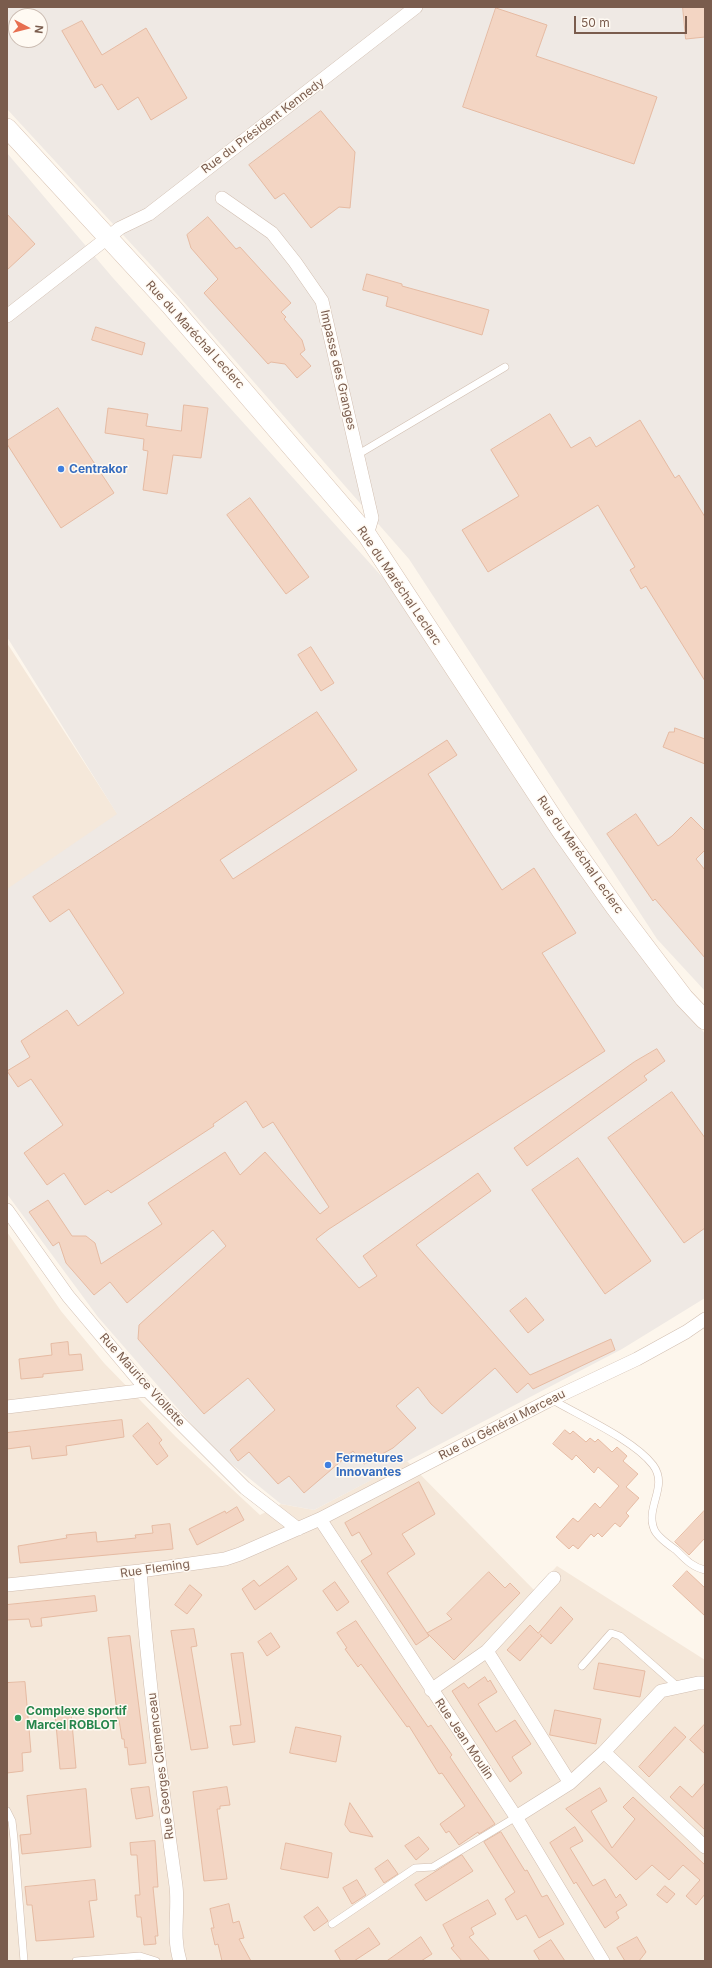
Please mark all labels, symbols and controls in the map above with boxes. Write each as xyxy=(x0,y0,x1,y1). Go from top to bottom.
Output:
north arrow xyxy=(8,8,48,48)
scale bar xyxy=(576,8,689,34)
text: 50 m xyxy=(581,15,610,30)
text: N xyxy=(31,24,46,34)
street label: Rue du Président Kennedy xyxy=(199,75,327,177)
street label: Rue du Maréchal Leclerc xyxy=(143,278,247,392)
street label: Impasse des Granges xyxy=(317,308,359,432)
place label: Centrakor xyxy=(69,462,128,476)
marker: Centrakor xyxy=(56,464,66,474)
street label: Rue du Maréchal Leclerc xyxy=(354,524,444,648)
street label: Rue du Maréchal Leclerc xyxy=(534,793,626,917)
street label: Rue Maurice Viollette xyxy=(96,1330,188,1430)
street label: Rue du Général Marceau xyxy=(436,1387,568,1463)
place label: Fermetures Innovantes xyxy=(336,1451,403,1479)
marker: Fermetures Innovantes xyxy=(323,1460,333,1470)
street label: Rue Fleming xyxy=(119,1557,191,1581)
street label: Rue Georges Clemenceau xyxy=(145,1692,177,1840)
street label: Rue Jean Moulin xyxy=(432,1696,496,1782)
place label: Complexe sportif Marcel ROBLOT xyxy=(26,1704,127,1732)
marker: Complexe sportif Marcel ROBLOT xyxy=(13,1713,23,1723)

